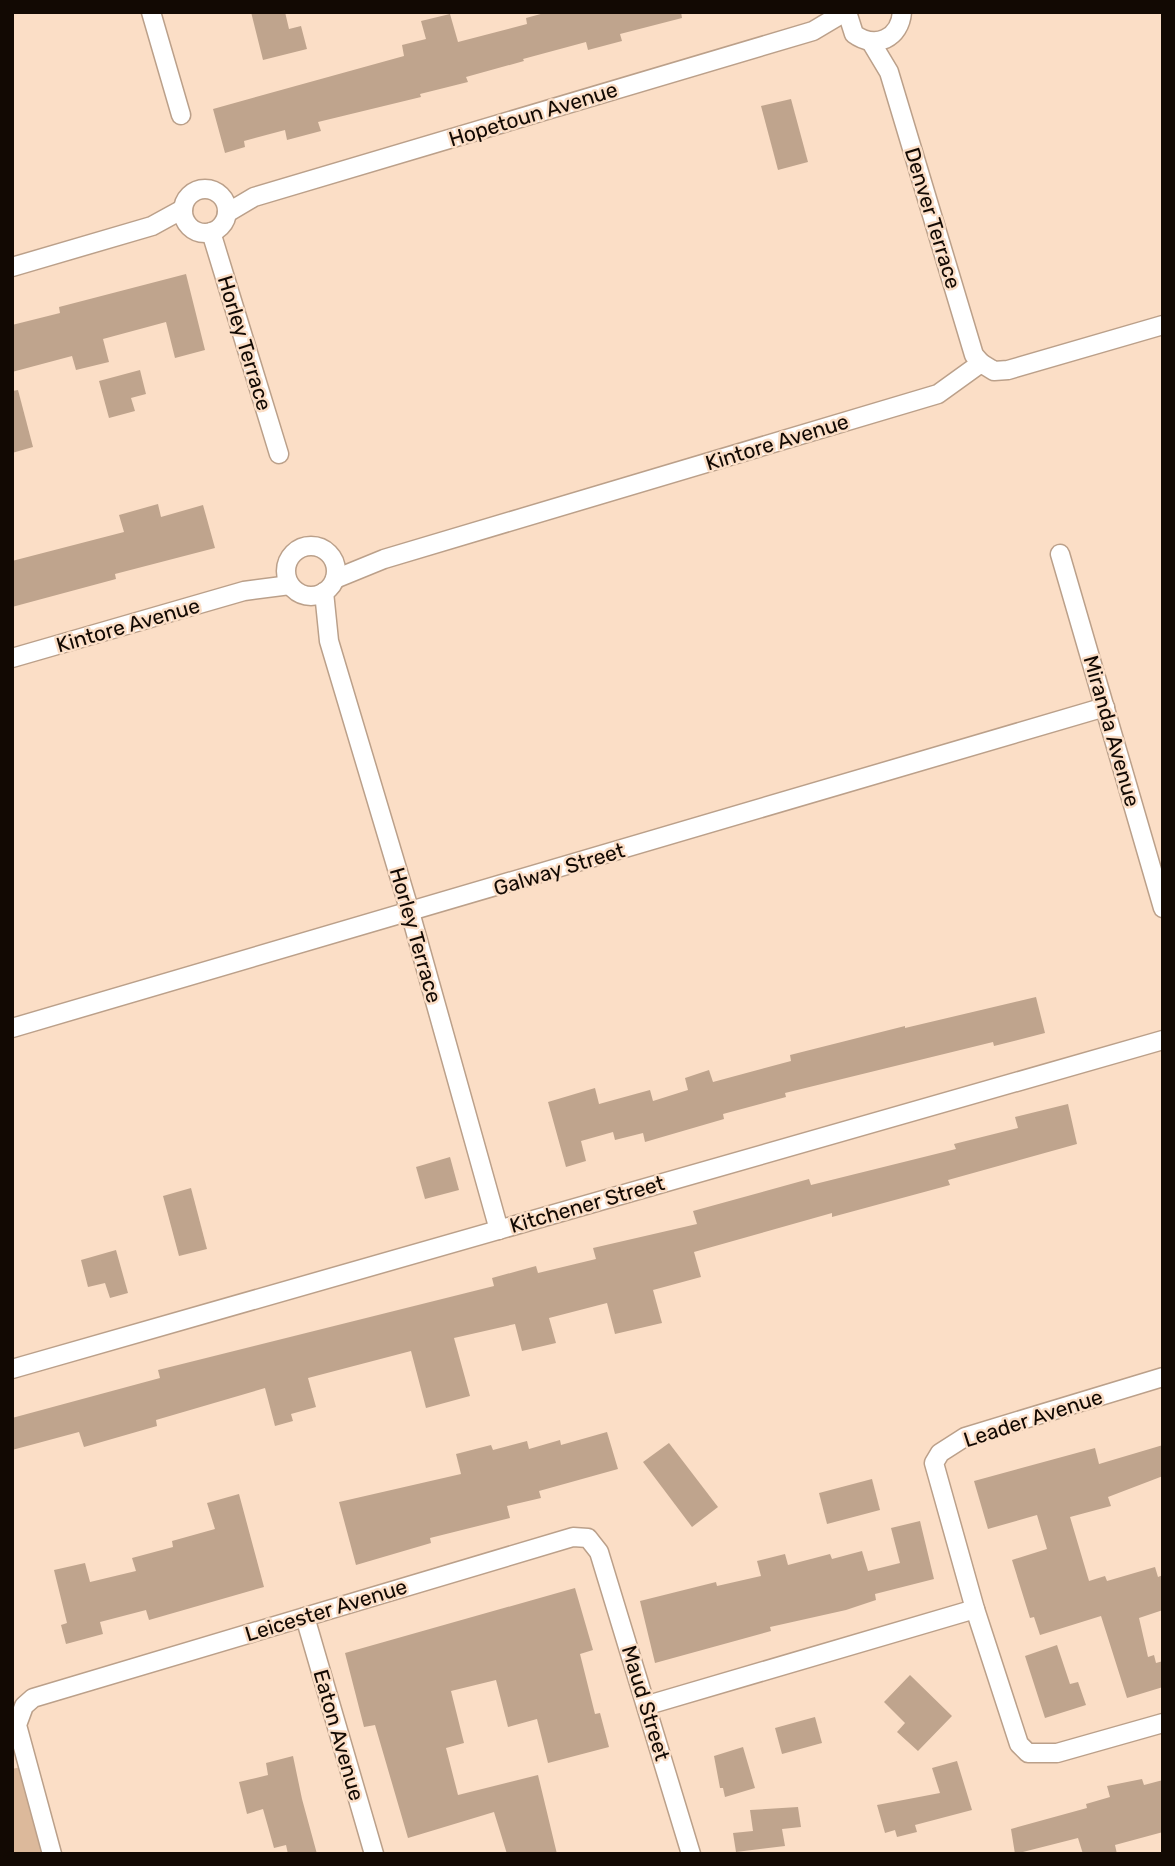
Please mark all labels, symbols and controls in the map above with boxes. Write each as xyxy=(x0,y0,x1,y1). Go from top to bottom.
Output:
street label: Hopetoun Avenue xyxy=(446,76,620,152)
street label: Denver Terrace xyxy=(900,144,966,292)
street label: Horley Terrace xyxy=(213,273,277,413)
street label: Kintore Avenue xyxy=(702,408,852,476)
street label: Kintore Avenue xyxy=(53,593,203,657)
street label: Miranda Avenue xyxy=(1078,653,1146,809)
street label: Galway Street xyxy=(490,837,628,901)
street label: Horley Terrace xyxy=(385,864,447,1006)
street label: Kitchener Street xyxy=(507,1170,667,1238)
street label: Leader Avenue xyxy=(960,1384,1106,1452)
street label: Leicester Avenue xyxy=(242,1573,410,1647)
street label: Maud Street xyxy=(617,1642,675,1764)
street label: Eaton Avenue xyxy=(308,1666,370,1804)

